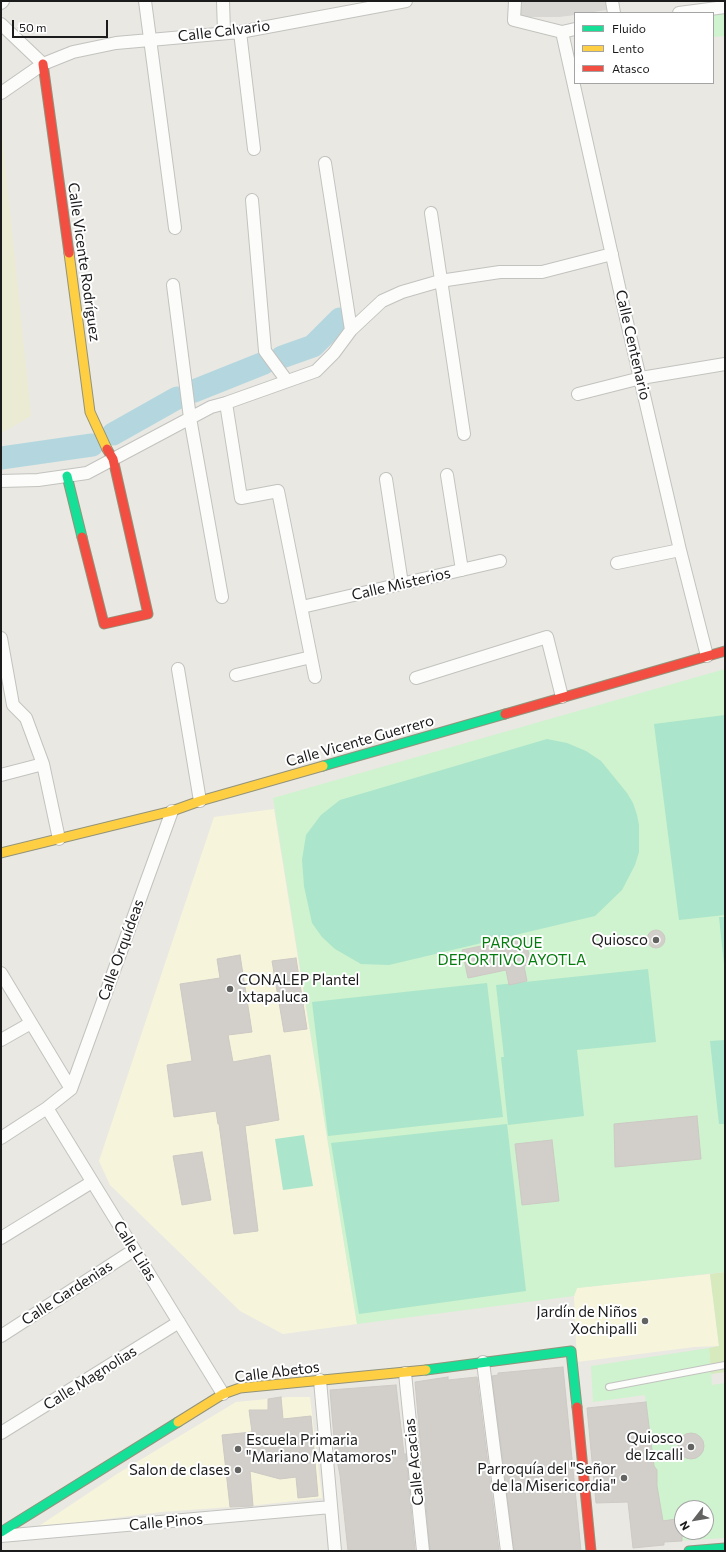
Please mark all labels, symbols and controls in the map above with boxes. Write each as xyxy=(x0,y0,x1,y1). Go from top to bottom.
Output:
scale bar xyxy=(14,12,110,38)
legend xyxy=(574,12,714,84)
street label: Calle Calvario xyxy=(177,16,271,46)
text: 50 m xyxy=(19,20,47,34)
text: Fluido xyxy=(612,21,646,35)
text: Lento xyxy=(612,41,644,55)
text: Atasco xyxy=(612,61,650,75)
street label: Calle Vicente Rodríguez xyxy=(64,181,104,343)
street label: Calle Centenario xyxy=(612,288,654,402)
street label: Calle Misterios xyxy=(350,564,452,604)
street label: Calle Vicente Guerrero xyxy=(284,711,436,771)
street label: Calle Orquídeas xyxy=(94,897,148,1003)
place label: Quiosco xyxy=(591,931,648,949)
park label: PARQUE DEPORTIVO AYOTLA xyxy=(438,934,586,969)
marker: Quiosco xyxy=(651,935,661,945)
place label: CONALEP Plantel Ixtapaluca xyxy=(238,971,359,1006)
marker: CONALEP Plantel Ixtapaluca xyxy=(225,984,235,994)
street label: Calle Lilas xyxy=(109,1218,161,1284)
street label: Calle Gardenias xyxy=(18,1257,116,1329)
place label: Jardín de Niños Xochipalli xyxy=(536,1303,637,1338)
marker: Jardín de Niños Xochipalli xyxy=(640,1316,650,1326)
street label: Calle Magnolias xyxy=(40,1342,140,1414)
street label: Calle Abetos xyxy=(234,1358,320,1386)
street label: Calle Acacias xyxy=(400,1417,428,1507)
place label: Quiosco de Izcalli xyxy=(625,1429,683,1464)
place label: Escuela Primaria "Mariano Matamoros" xyxy=(246,1431,397,1466)
marker: Quiosco de Izcalli xyxy=(686,1442,696,1452)
marker: Escuela Primaria "Mariano Matamoros" xyxy=(233,1444,243,1454)
place label: Parroquía del "Señor de la Misericordia" xyxy=(477,1460,616,1495)
place label: Salon de clases xyxy=(129,1461,230,1479)
marker: Salon de clases xyxy=(233,1465,243,1475)
marker: Parroquía del "Señor de la Misericordia" xyxy=(619,1473,629,1483)
north arrow xyxy=(674,1500,714,1540)
street label: Calle Pinos xyxy=(128,1510,204,1534)
text: N xyxy=(676,1519,692,1533)

